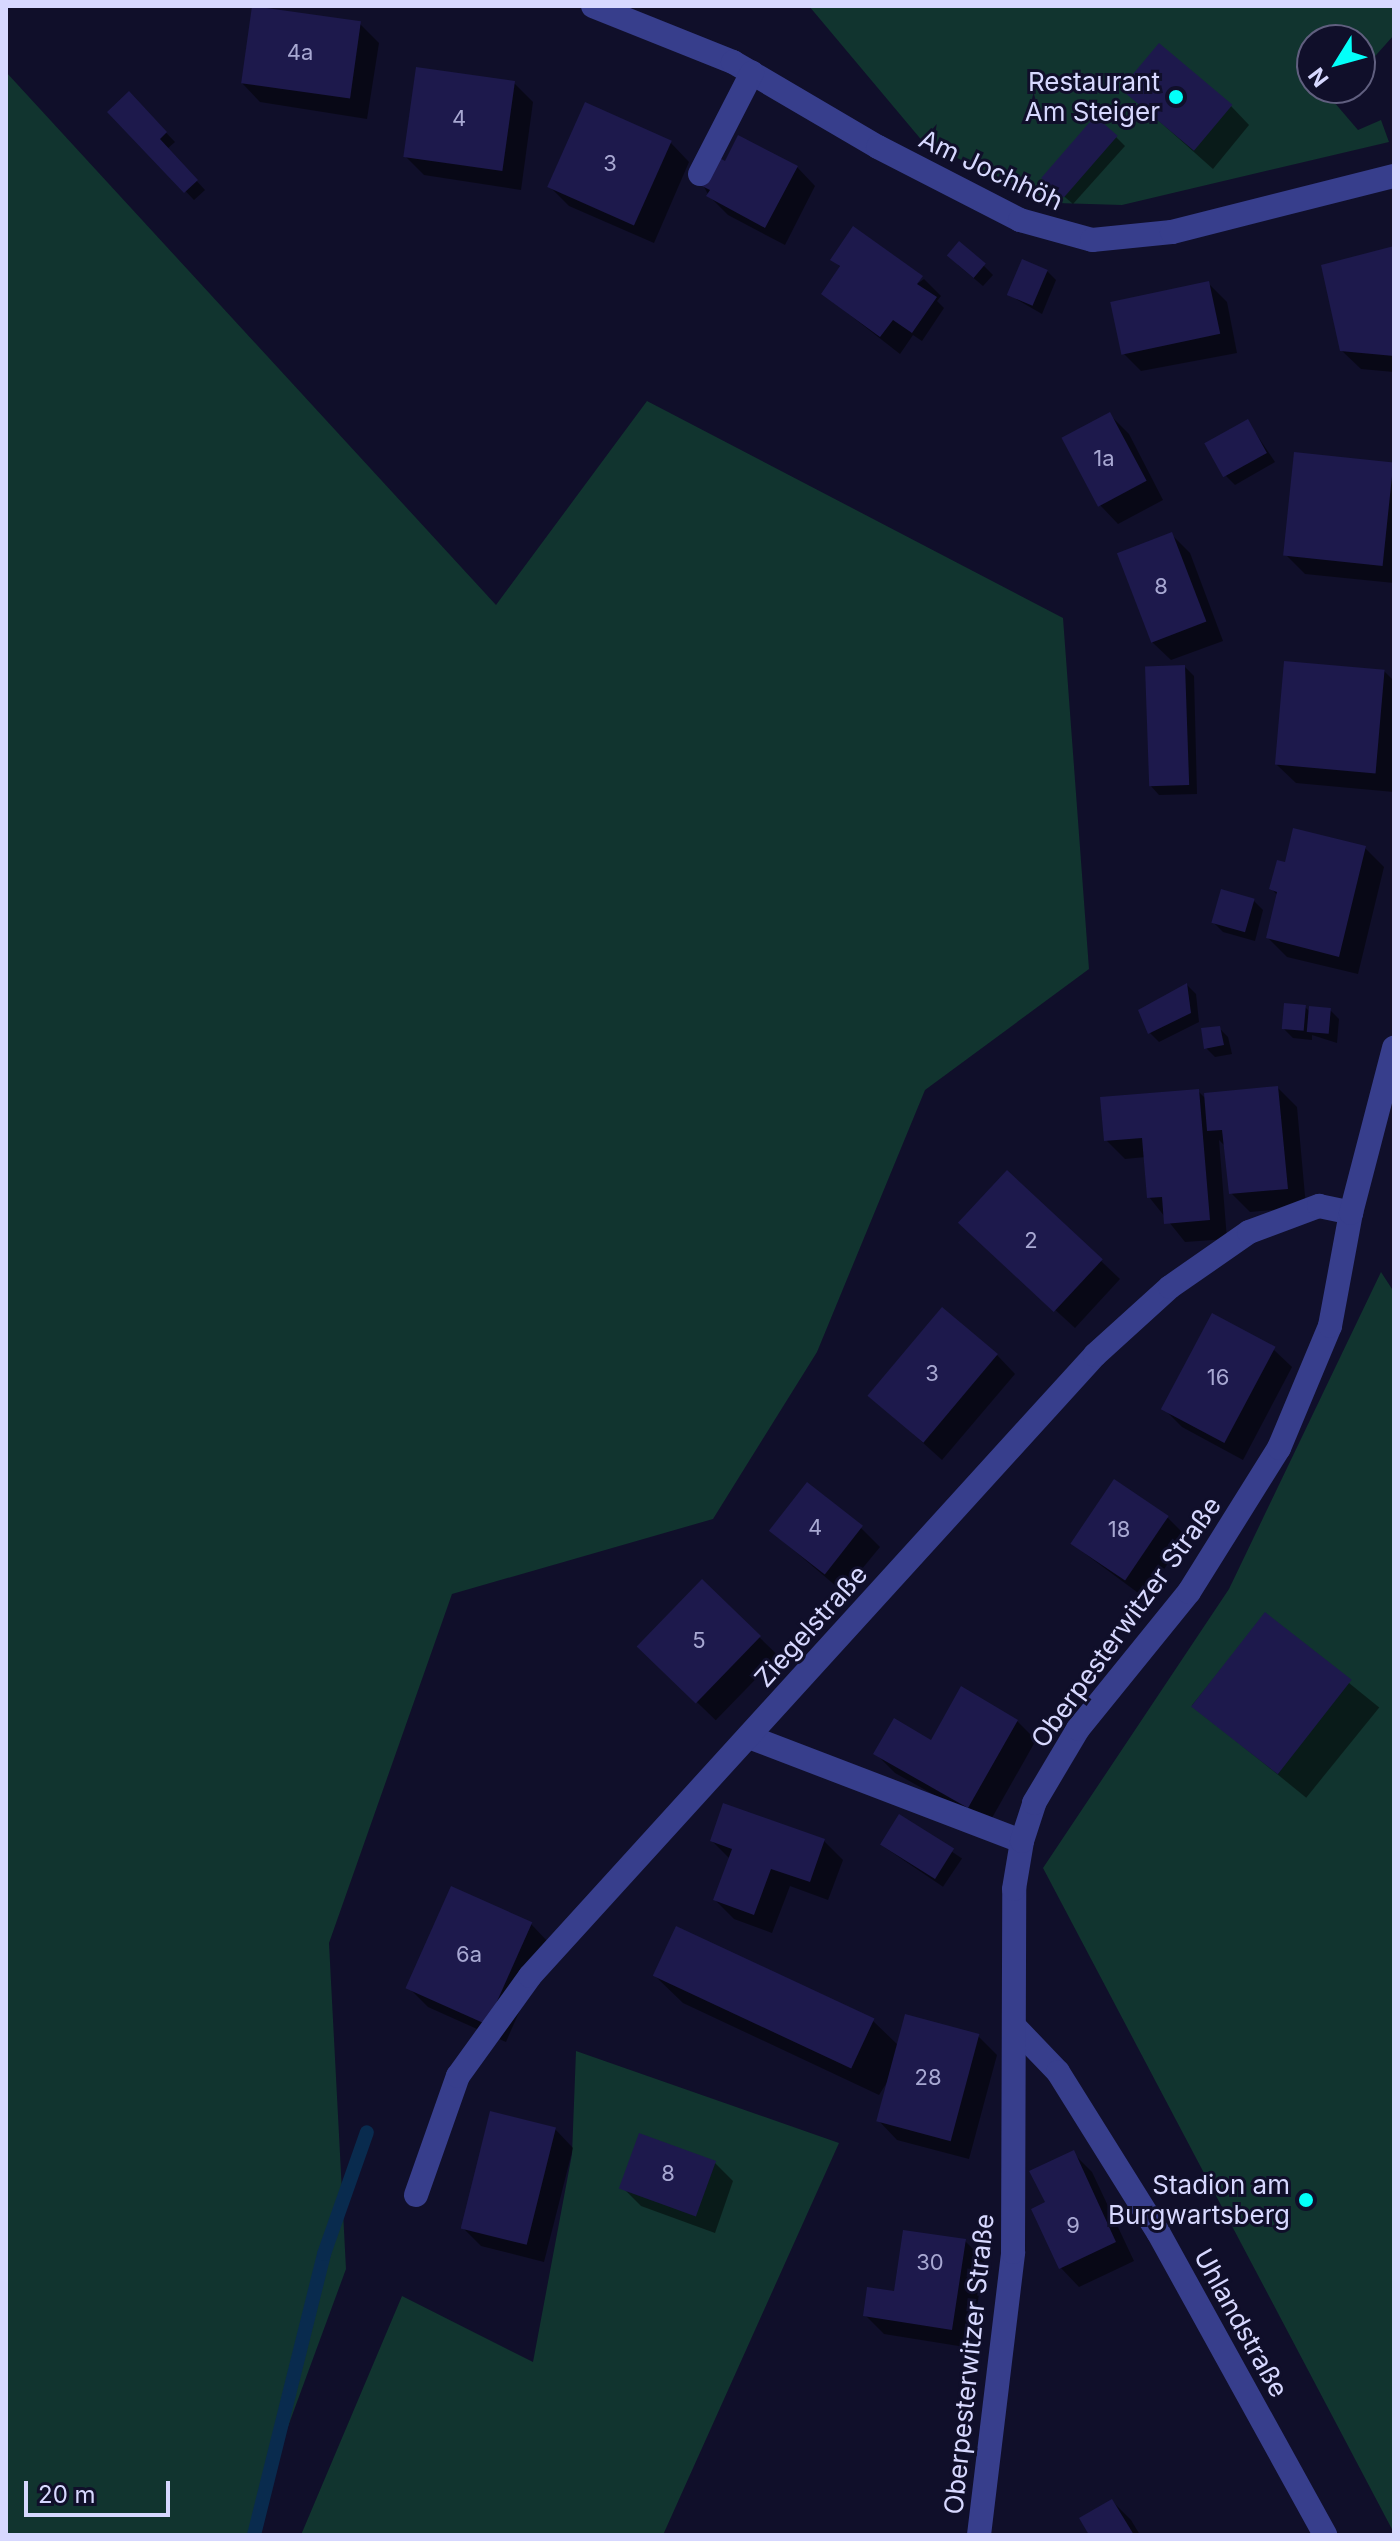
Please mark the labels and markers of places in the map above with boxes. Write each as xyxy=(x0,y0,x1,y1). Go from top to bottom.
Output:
place label: Restaurant Am Steiger xyxy=(1025,66,1160,128)
marker: Restaurant Am Steiger xyxy=(1167,88,1185,106)
place label: Stadion am Burgwartsberg xyxy=(1108,2169,1290,2230)
marker: Stadion am Burgwartsberg xyxy=(1297,2191,1315,2209)

